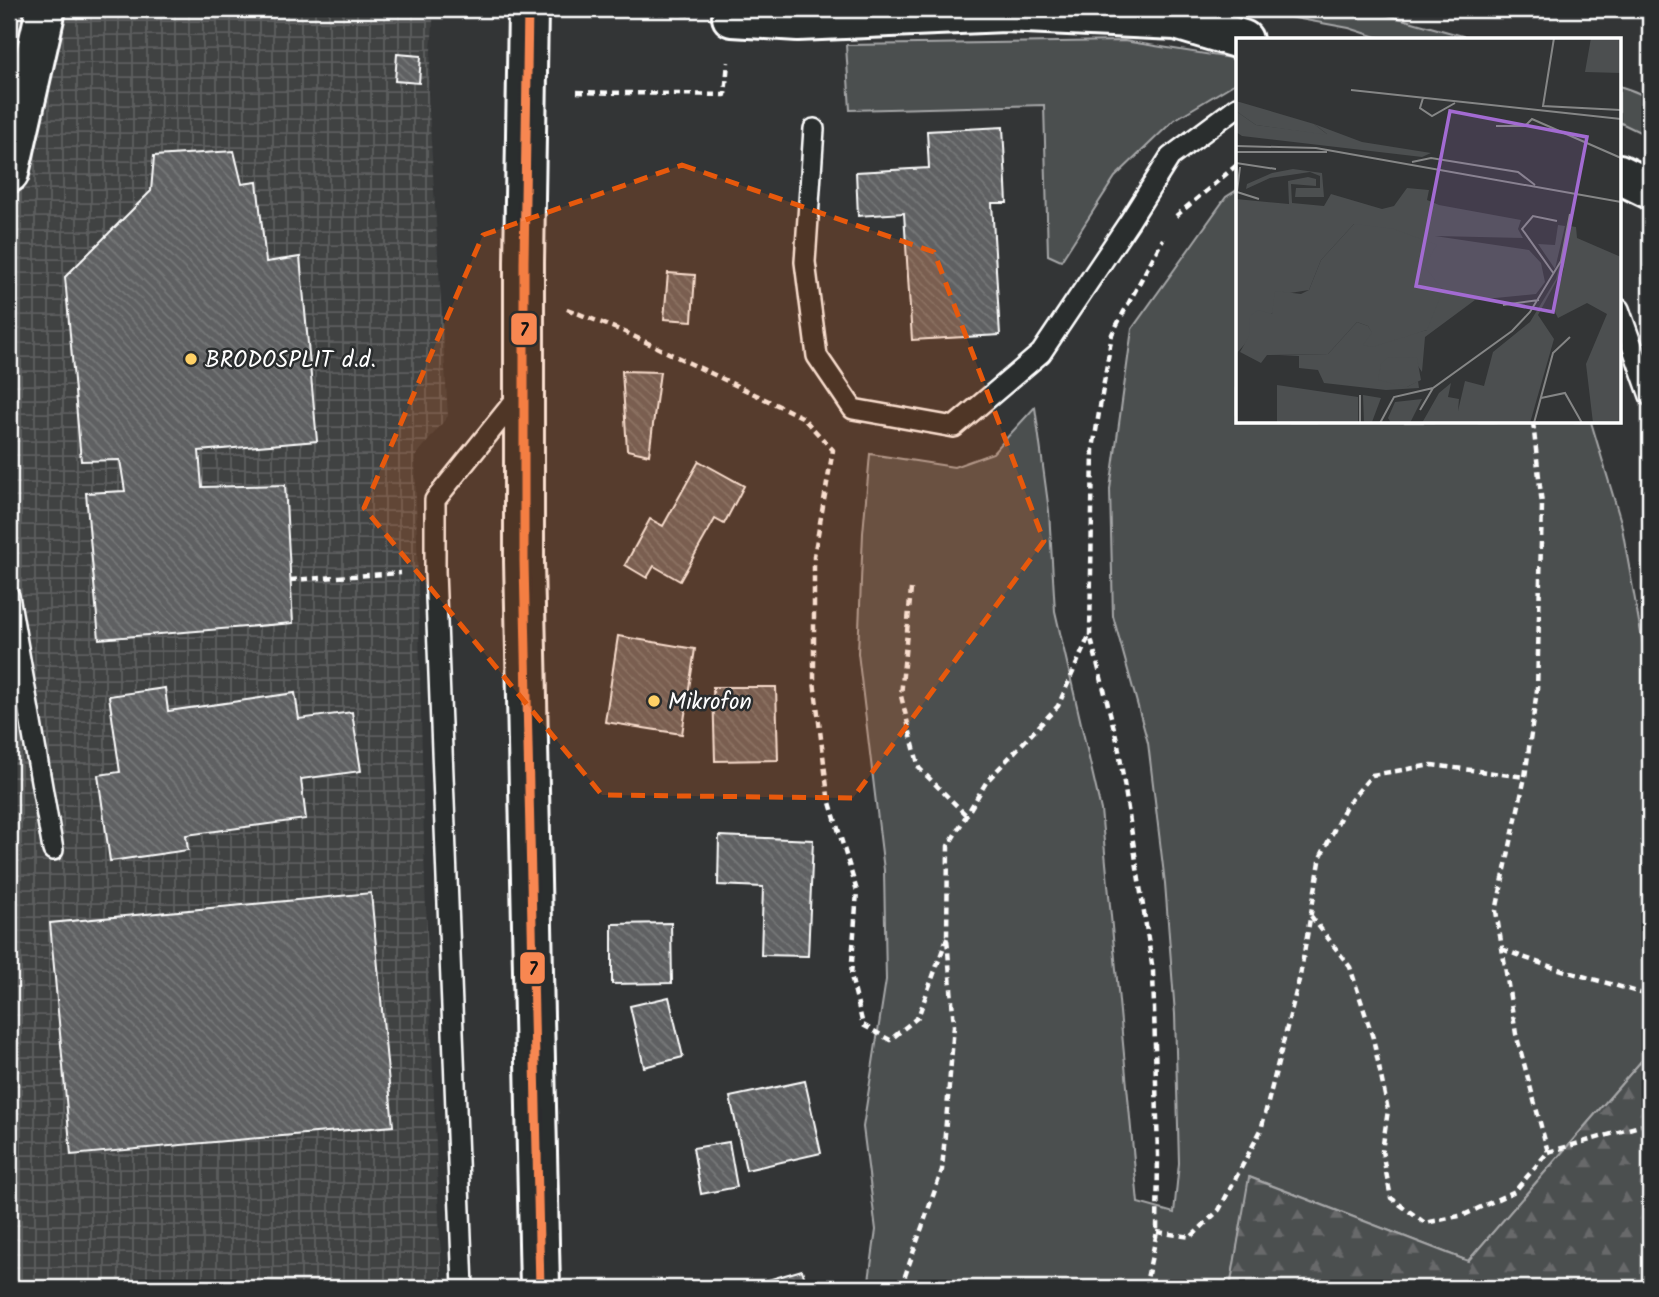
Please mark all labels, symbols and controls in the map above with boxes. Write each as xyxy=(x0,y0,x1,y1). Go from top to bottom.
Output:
inset map xyxy=(1236,38,1620,424)
line badge: 7 xyxy=(510,312,538,346)
text: 7 xyxy=(520,316,530,346)
place label: BRODOSPLIT d.d. xyxy=(205,343,376,379)
marker: BRODOSPLIT d.d. xyxy=(183,351,199,367)
place label: Mikrofon xyxy=(668,685,752,721)
marker: Mikrofon xyxy=(646,693,662,709)
line badge: 7 xyxy=(519,951,546,985)
text: 7 xyxy=(529,955,539,985)

